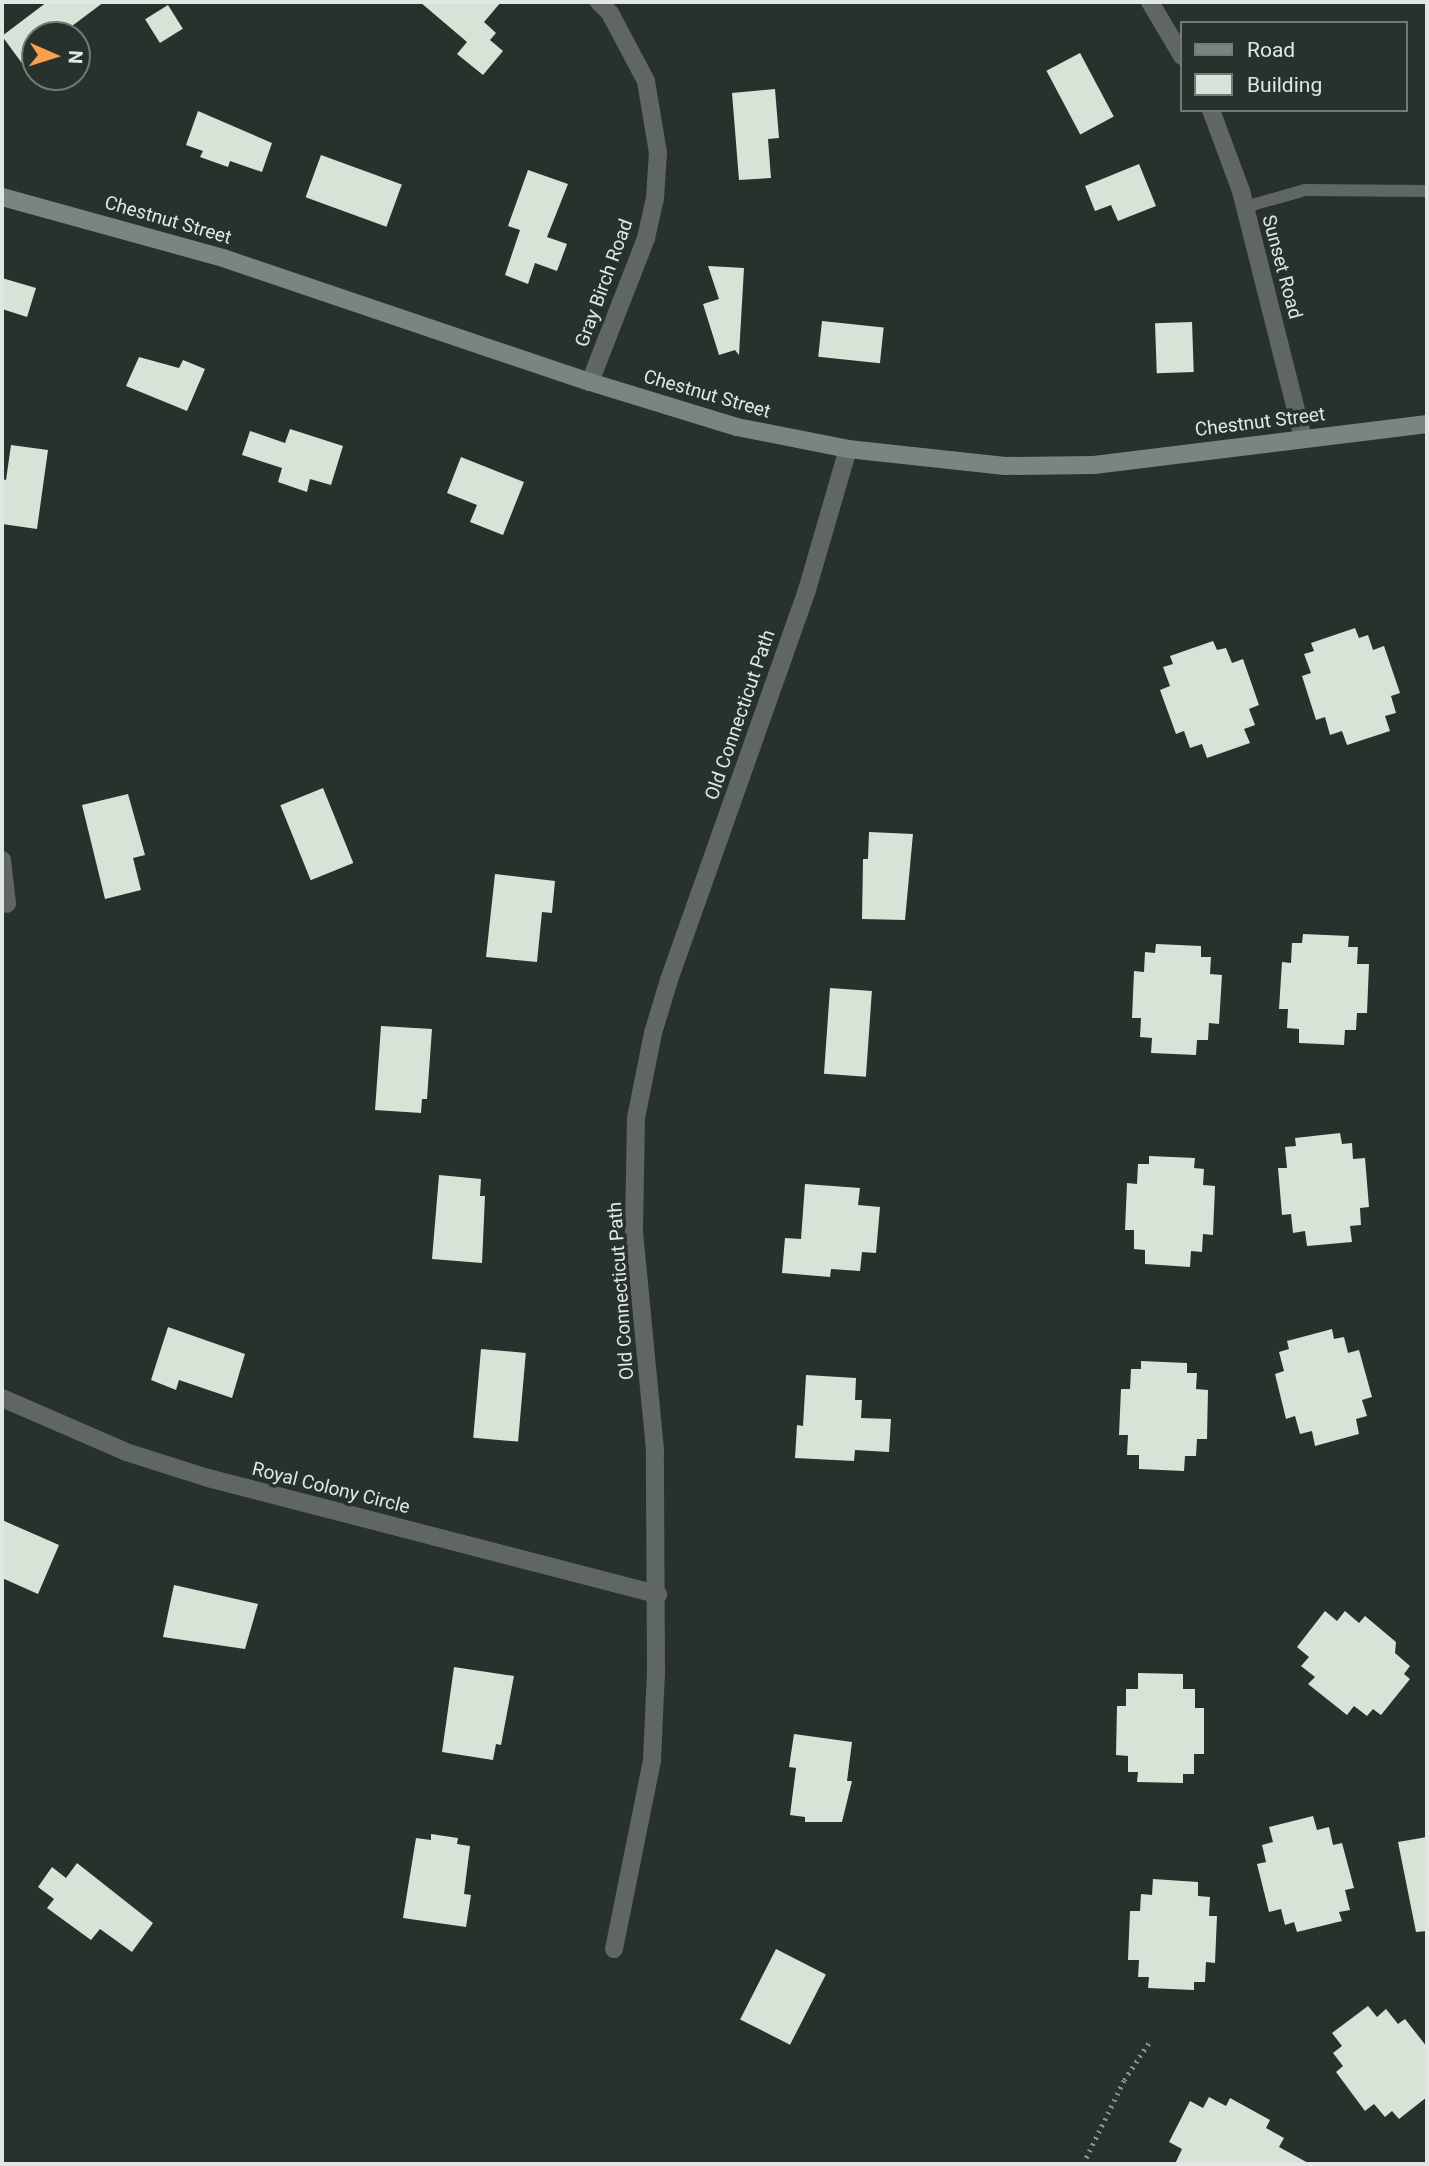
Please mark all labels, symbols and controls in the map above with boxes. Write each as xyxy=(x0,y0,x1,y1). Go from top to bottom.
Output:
north arrow xyxy=(21,21,91,91)
legend xyxy=(1180,21,1408,112)
text: Road xyxy=(1247,38,1295,62)
text: N xyxy=(64,50,87,64)
text: Building xyxy=(1247,73,1322,97)
street label: Chestnut Street xyxy=(102,191,234,249)
street label: Sunset Road xyxy=(1257,213,1307,321)
street label: Gray Birch Road xyxy=(570,216,638,350)
street label: Chestnut Street xyxy=(641,365,773,423)
street label: Chestnut Street xyxy=(1194,403,1326,441)
street label: Old Connecticut Path xyxy=(700,627,780,803)
street label: Old Connecticut Path xyxy=(603,1201,639,1381)
street label: Royal Colony Circle xyxy=(250,1457,412,1519)

